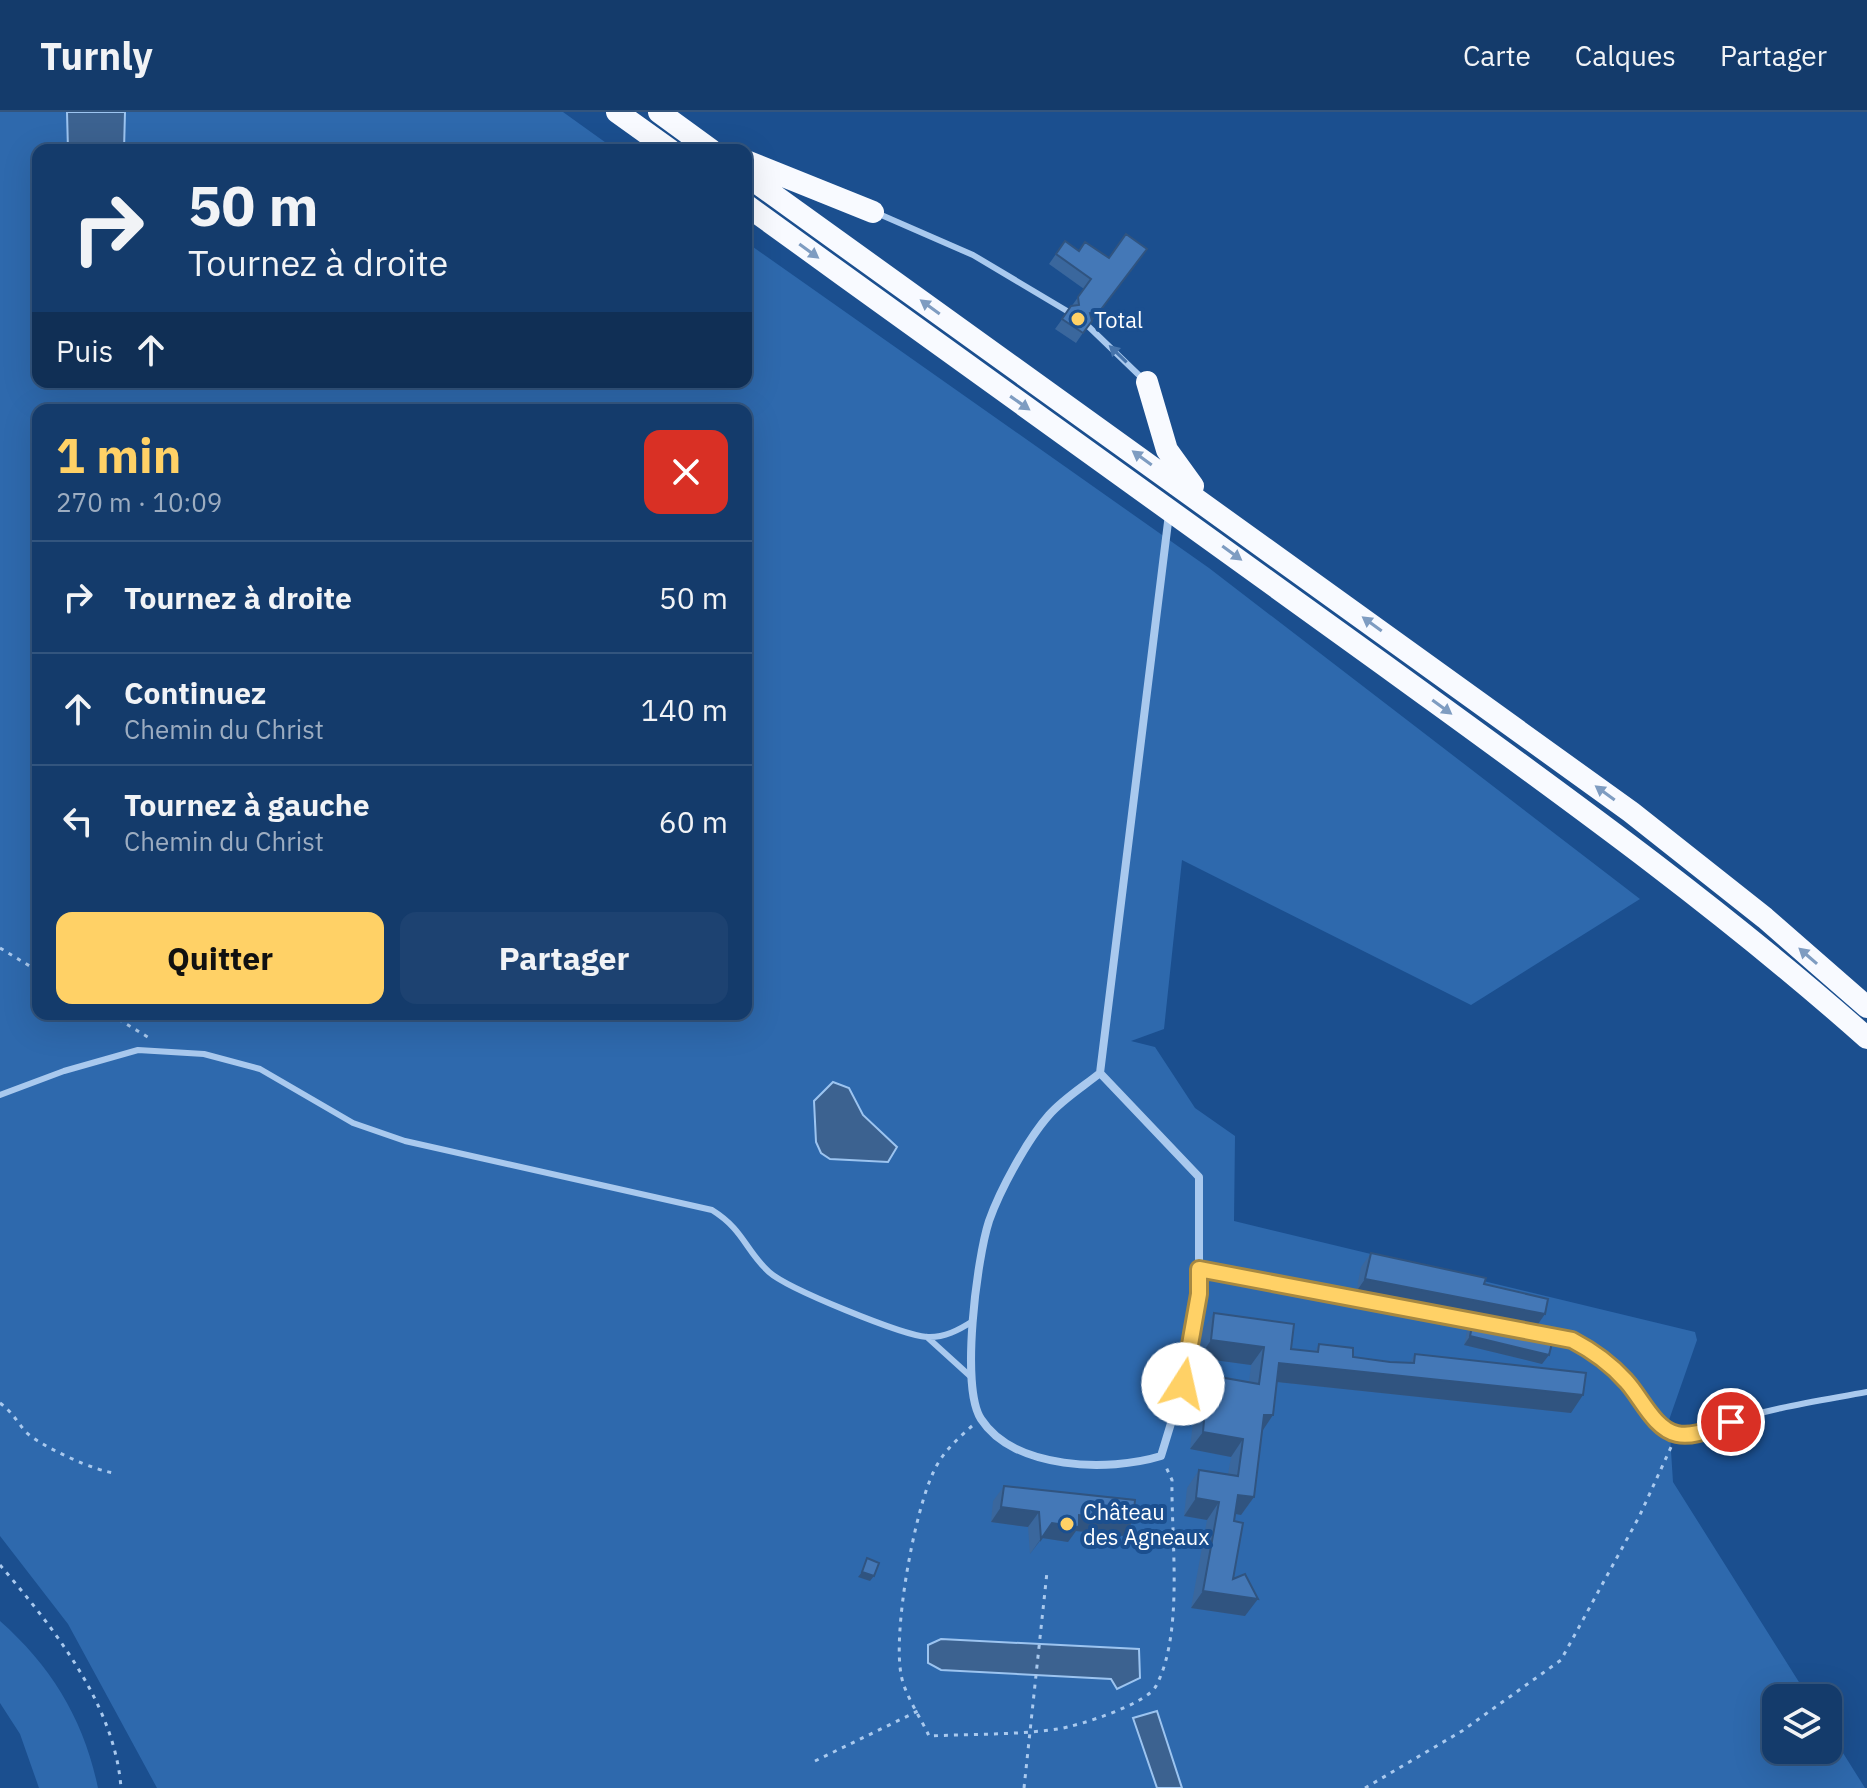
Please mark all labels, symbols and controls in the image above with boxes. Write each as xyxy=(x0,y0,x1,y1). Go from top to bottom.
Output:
text: Turnly xyxy=(40,31,153,80)
text: Carte xyxy=(1463,37,1531,74)
text: Calques xyxy=(1575,37,1676,74)
text: Partager xyxy=(1720,37,1827,74)
text: 50 m xyxy=(188,169,318,241)
icon: right xyxy=(56,176,160,280)
text: Tournez à droite xyxy=(188,239,448,286)
one-way arrow xyxy=(799,243,820,258)
one-way arrow xyxy=(920,300,940,316)
place label: Total xyxy=(1094,305,1143,334)
marker: Total xyxy=(1069,310,1087,328)
icon: ahead xyxy=(129,328,173,372)
text: Puis xyxy=(56,331,113,370)
one-way arrow xyxy=(1109,345,1128,364)
one-way arrow xyxy=(1010,395,1031,410)
text: 1 min xyxy=(56,424,181,486)
button: close xyxy=(644,430,728,514)
one-way arrow xyxy=(1131,450,1153,466)
text: 270 m · 10:09 xyxy=(56,485,222,519)
one-way arrow xyxy=(1222,545,1243,560)
icon: right xyxy=(56,575,100,619)
text: Tournez à droite xyxy=(124,578,352,617)
text: 50 m xyxy=(659,578,728,617)
one-way arrow xyxy=(1362,617,1382,633)
text: Continuez xyxy=(124,673,266,712)
icon: ahead xyxy=(56,687,100,731)
text: 140 m xyxy=(641,690,728,729)
one-way arrow xyxy=(1432,698,1453,714)
text: Chemin du Christ xyxy=(124,712,324,746)
text: Tournez à gauche xyxy=(124,785,370,824)
one-way arrow xyxy=(1595,786,1616,802)
icon: left xyxy=(56,799,100,843)
text: 60 m xyxy=(659,802,728,841)
text: Chemin du Christ xyxy=(124,824,324,858)
button: Quitter xyxy=(56,912,384,1004)
button: Partager xyxy=(400,912,728,1004)
one-way arrow xyxy=(1799,947,1818,965)
position arrow xyxy=(1141,1342,1225,1426)
pin xyxy=(1697,1388,1765,1456)
icon: arrive xyxy=(1709,1400,1753,1444)
place label: Château des Agneaux xyxy=(1083,1497,1209,1551)
marker: Château des Agneaux xyxy=(1058,1515,1076,1533)
map controls xyxy=(1762,1684,1842,1764)
button: layers xyxy=(1762,1684,1842,1764)

